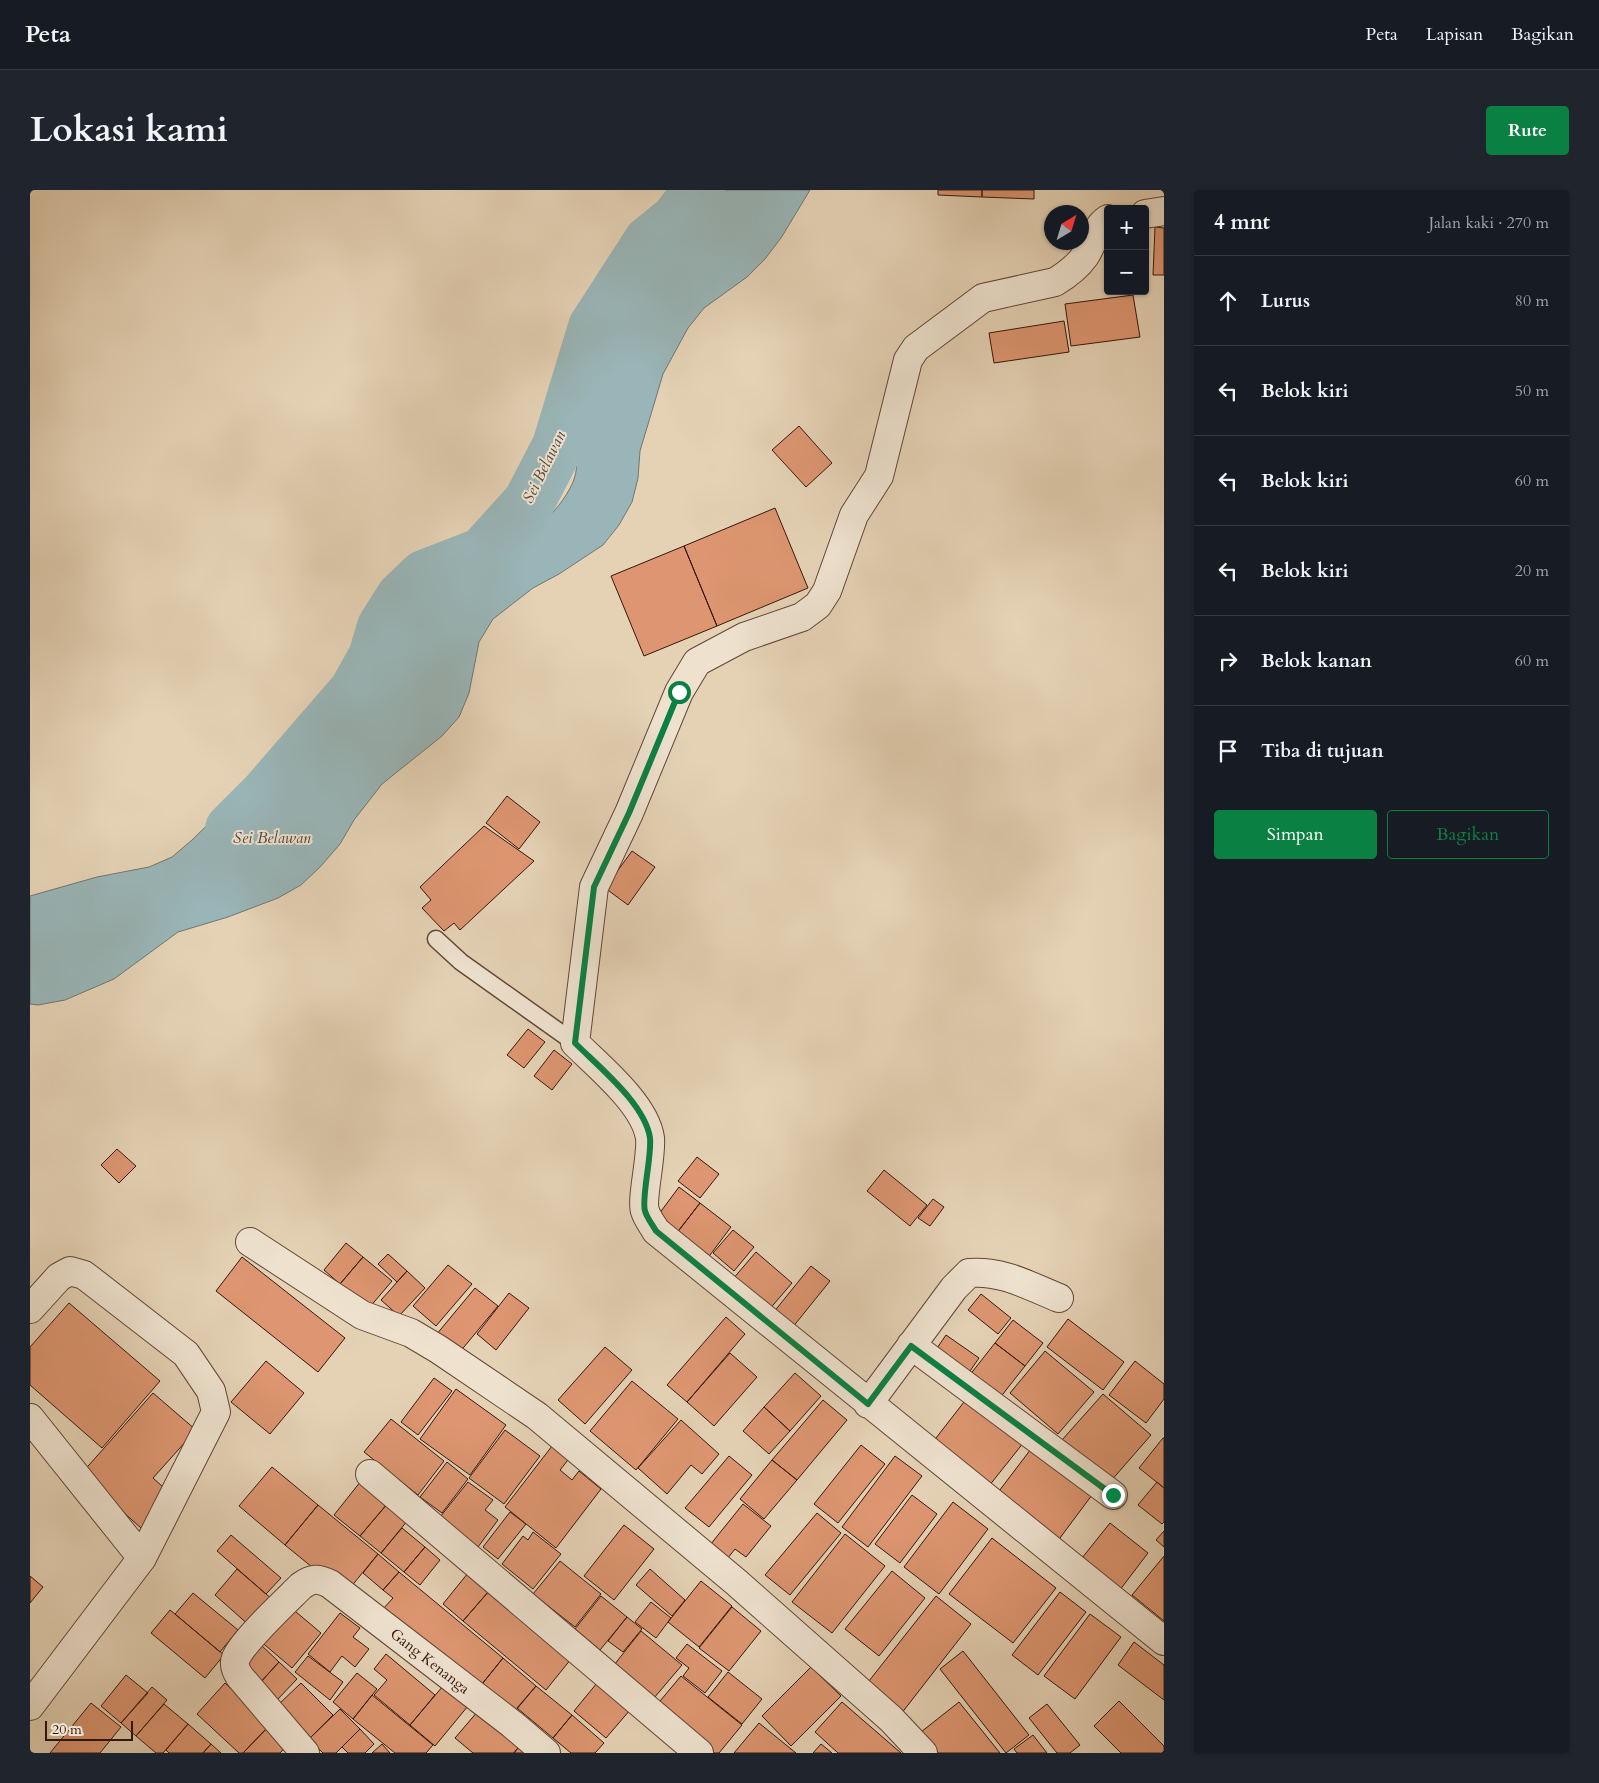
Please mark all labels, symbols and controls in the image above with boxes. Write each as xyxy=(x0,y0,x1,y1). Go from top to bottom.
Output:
text: Peta xyxy=(25,18,71,51)
text: Peta xyxy=(1366,22,1398,47)
text: Lapisan xyxy=(1426,22,1483,47)
text: Bagikan xyxy=(1511,22,1574,47)
text: Lokasi kami xyxy=(30,106,228,154)
button: Rute xyxy=(1486,106,1569,155)
north arrow xyxy=(1044,205,1089,250)
map controls xyxy=(1104,205,1149,295)
button: + xyxy=(1104,205,1149,250)
text: 4 mnt xyxy=(1214,208,1270,237)
text: Jalan kaki · 270 m xyxy=(1429,212,1549,234)
button: − xyxy=(1104,250,1149,295)
icon: ahead xyxy=(1214,287,1242,315)
text: Lurus xyxy=(1261,288,1310,314)
text: 80 m xyxy=(1515,290,1549,312)
icon: left xyxy=(1214,377,1242,405)
text: Belok kiri xyxy=(1261,378,1348,404)
text: 50 m xyxy=(1515,380,1549,402)
water label: Sei Belawan xyxy=(517,427,571,507)
icon: left xyxy=(1214,467,1242,495)
text: Belok kiri xyxy=(1261,468,1348,494)
text: 60 m xyxy=(1515,470,1549,492)
icon: left xyxy=(1214,557,1242,585)
text: Belok kiri xyxy=(1261,558,1348,584)
text: 20 m xyxy=(1515,560,1549,582)
icon: right xyxy=(1214,647,1242,675)
text: Belok kanan xyxy=(1261,648,1372,674)
text: 60 m xyxy=(1515,650,1549,672)
route start xyxy=(668,681,691,704)
icon: arrive xyxy=(1214,737,1242,765)
text: Tiba di tujuan xyxy=(1261,738,1384,764)
button: Simpan xyxy=(1214,810,1377,859)
button: Bagikan xyxy=(1387,810,1549,859)
water label: Sei Belawan xyxy=(233,827,311,849)
route end xyxy=(1102,1484,1125,1507)
street label: Gang Kenanga xyxy=(386,1624,474,1699)
scale bar xyxy=(45,1718,132,1741)
text: 20 m xyxy=(52,1720,82,1739)

